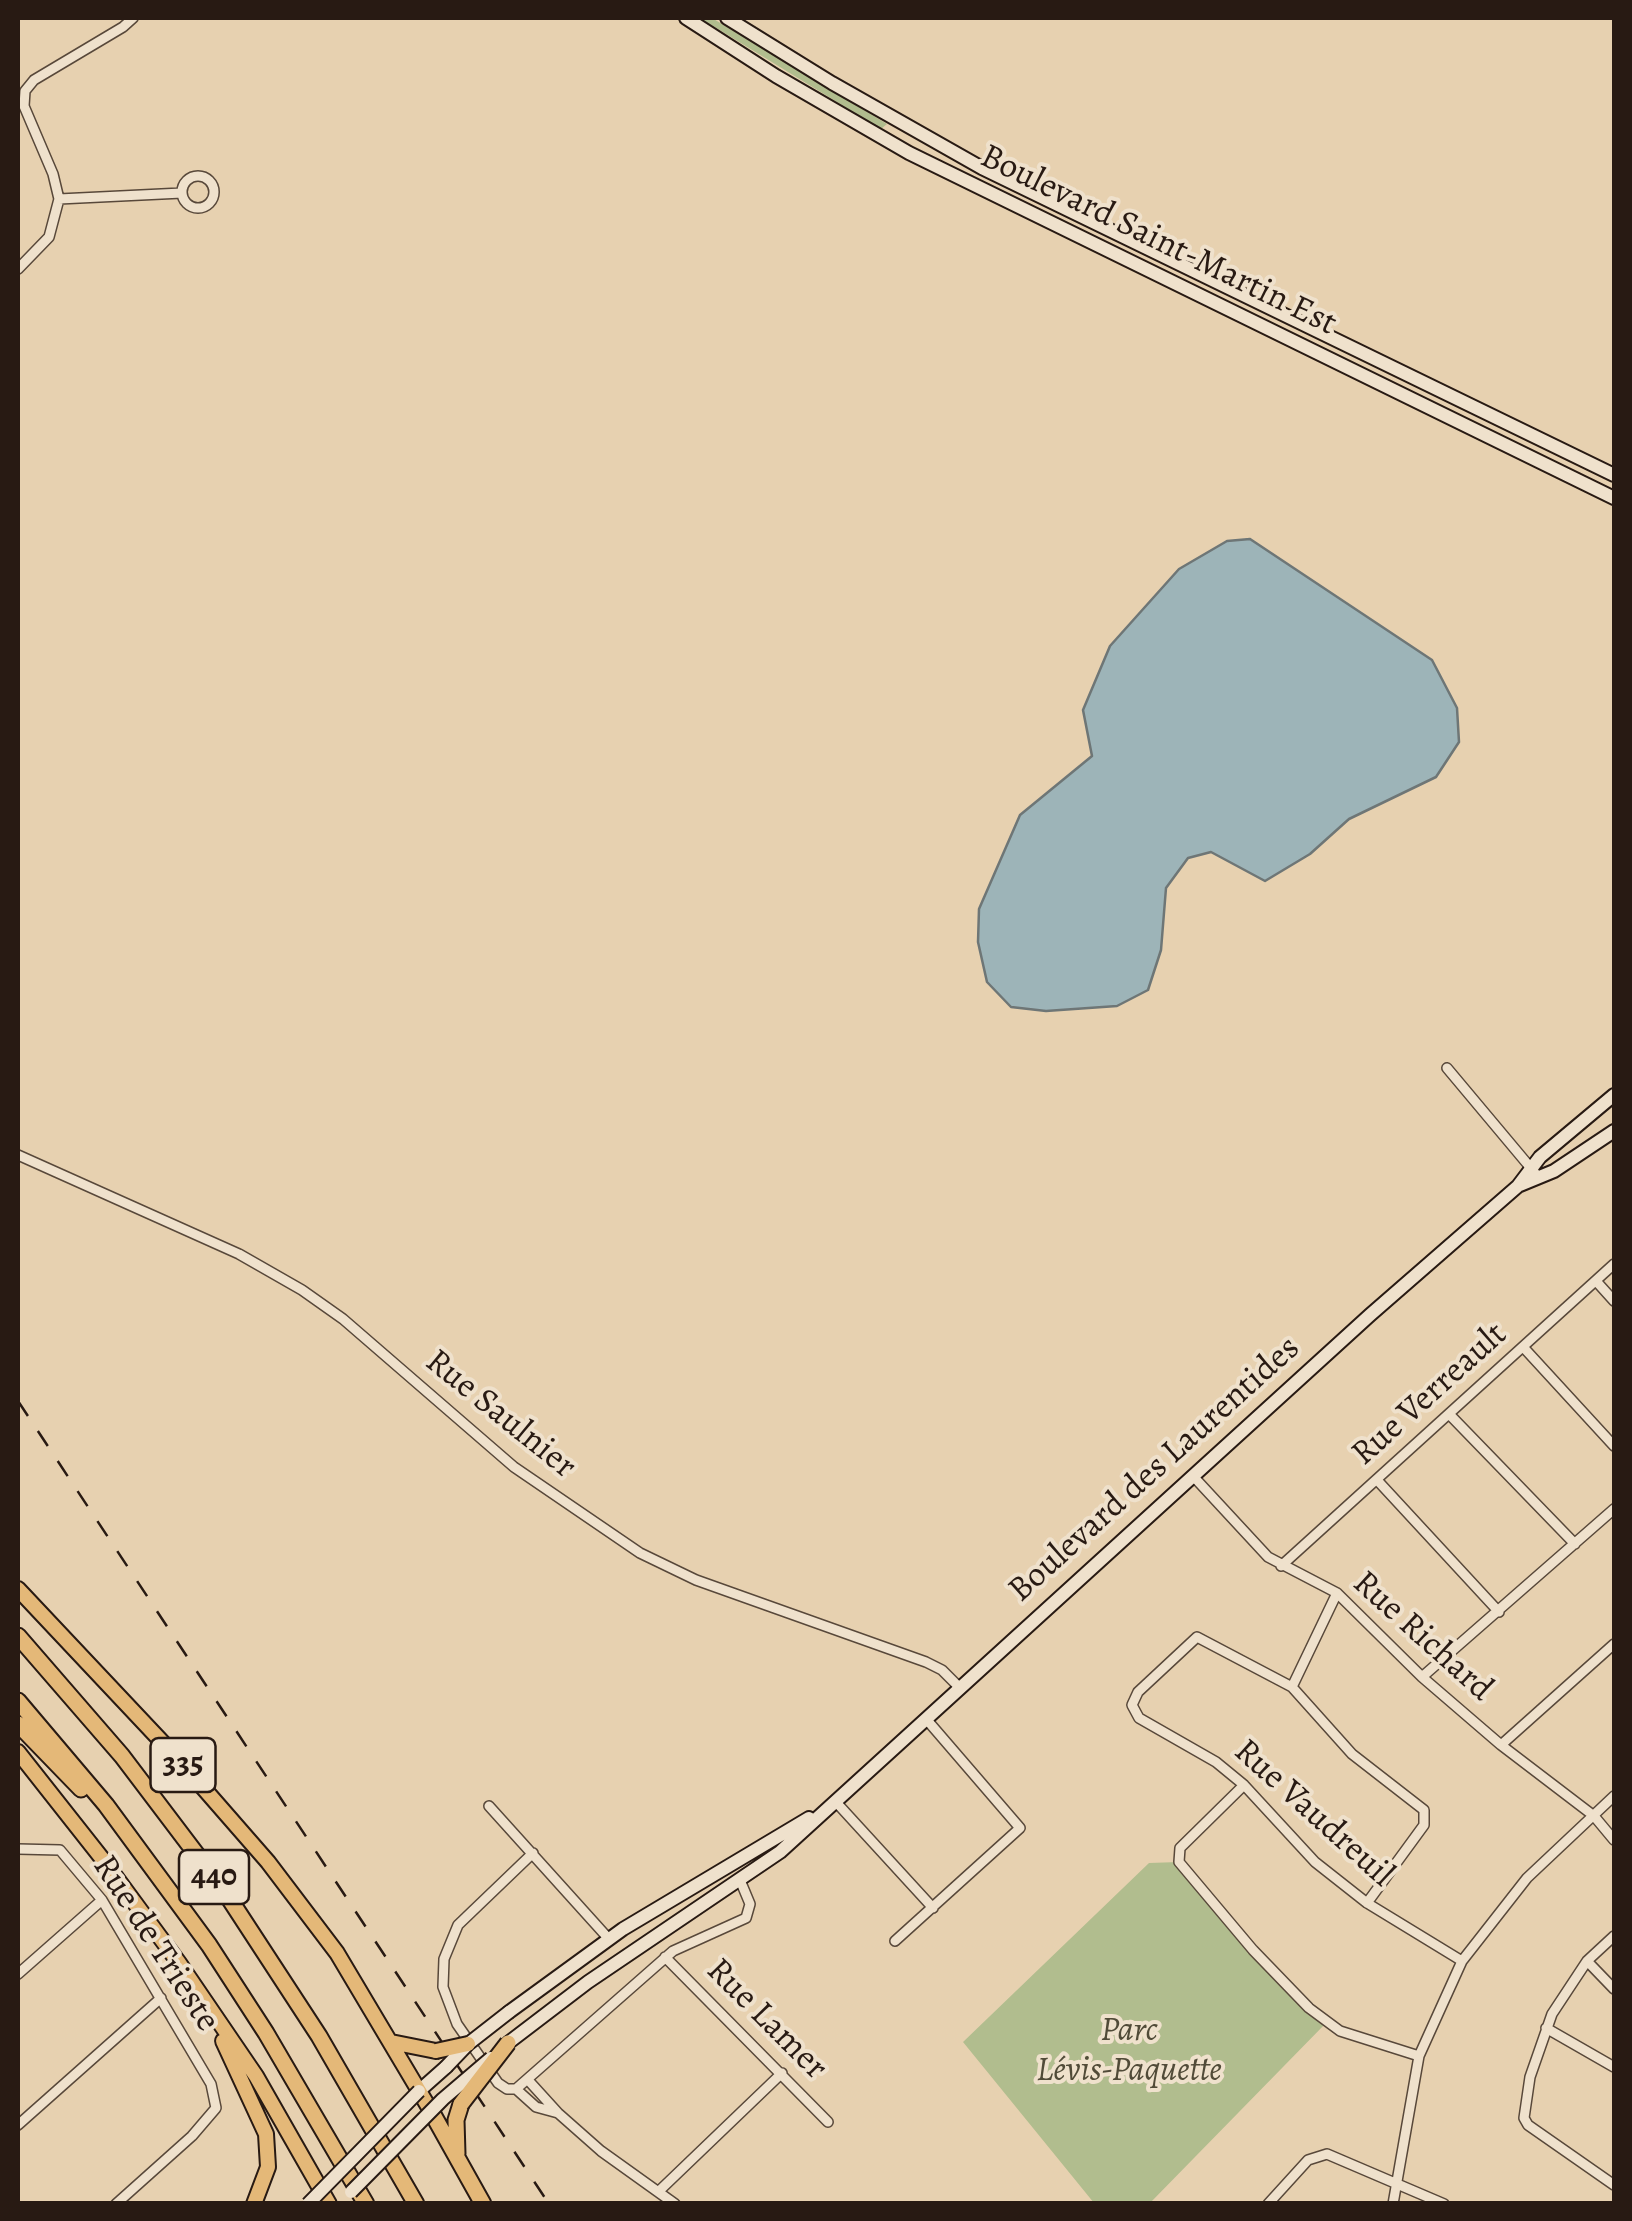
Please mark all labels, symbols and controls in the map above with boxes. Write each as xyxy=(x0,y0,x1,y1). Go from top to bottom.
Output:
street label: Boulevard Saint-Martin Est xyxy=(973,136,1343,346)
street label: Rue Verreault xyxy=(1344,1315,1516,1475)
street label: Boulevard des Laurentides xyxy=(1001,1328,1309,1612)
street label: Rue Saulnier xyxy=(416,1342,584,1488)
street label: Rue Richard xyxy=(1343,1563,1501,1711)
street label: Rue Vaudreuil xyxy=(1224,1731,1402,1897)
road number: 335 xyxy=(150,1738,216,1792)
street label: Rue de Trieste xyxy=(82,1848,228,2040)
road number: 440 xyxy=(179,1850,249,1904)
street label: Rue Lamer xyxy=(697,1951,835,2089)
park label: Parc Lévis-Paquette xyxy=(1036,2010,1222,2092)

